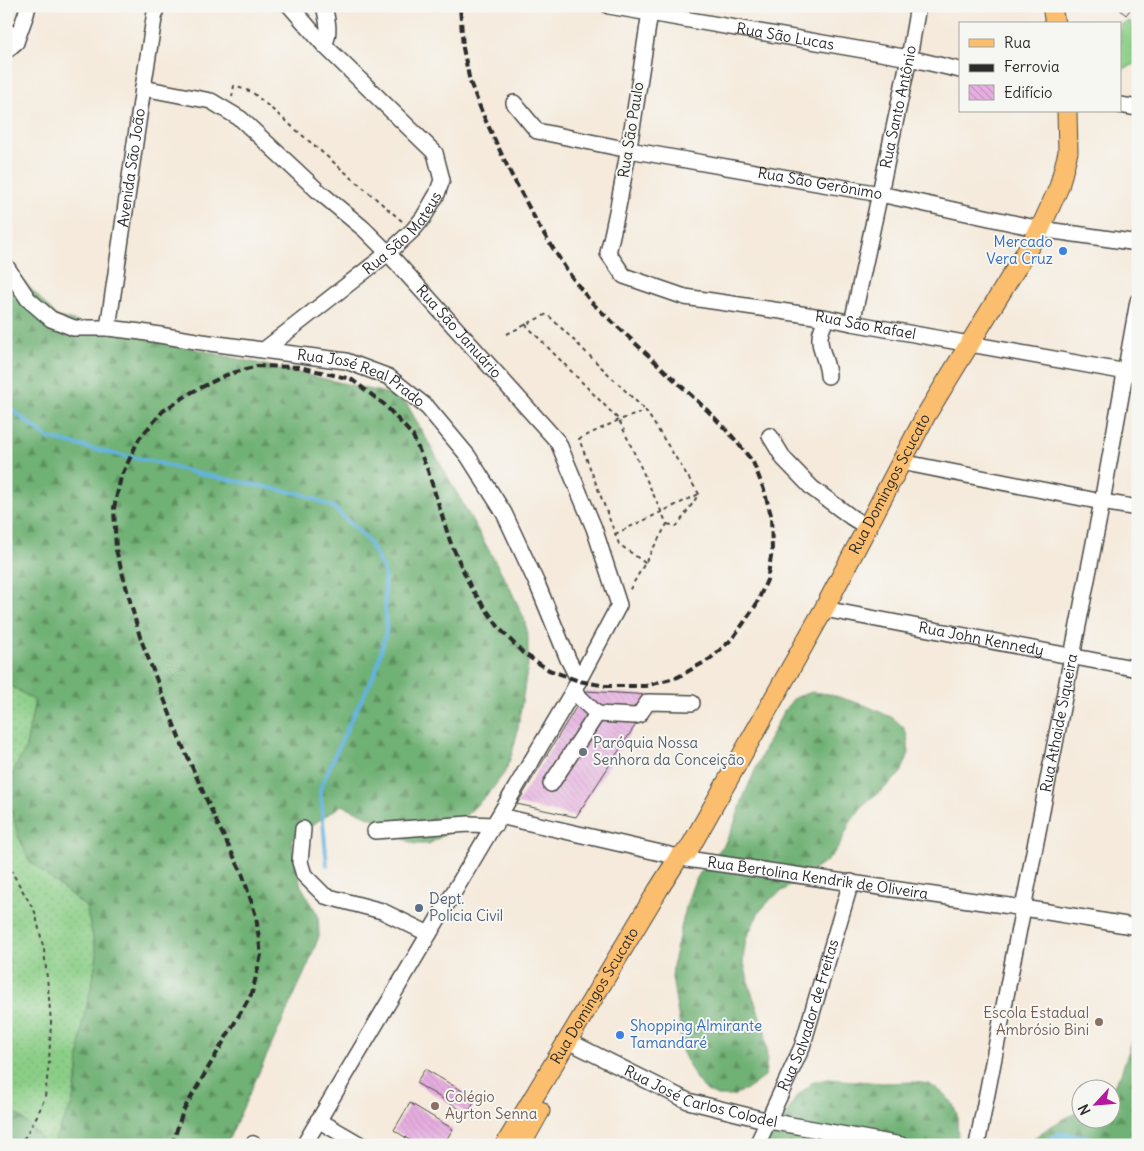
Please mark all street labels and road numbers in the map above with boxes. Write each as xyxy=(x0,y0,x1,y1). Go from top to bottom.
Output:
street label: Rua São Lucas xyxy=(735,18,836,54)
street label: Rua Santo Antônio xyxy=(876,44,920,170)
street label: Rua São Paulo xyxy=(614,81,647,179)
street label: Avenida São João xyxy=(113,107,149,228)
street label: Rua São Gerônimo xyxy=(756,163,884,203)
street label: Rua São Mateus xyxy=(359,188,446,278)
street label: Rua São Januário xyxy=(412,281,506,382)
street label: Rua São Rafael xyxy=(814,306,917,343)
street label: Rua José Real Prado xyxy=(296,345,429,411)
street label: Rua Domingos Scucato xyxy=(844,410,934,557)
street label: Rua John Kennedy xyxy=(917,617,1045,660)
street label: Rua Athaide Siqueira xyxy=(1036,652,1081,794)
street label: Rua Bertolina Kendrik de Oliveira xyxy=(706,852,930,903)
street label: Rua Domingos Scucato xyxy=(546,924,642,1067)
street label: Rua Salvador de Freitas xyxy=(773,937,842,1094)
street label: Rua José Carlos Colodel xyxy=(621,1061,779,1131)

